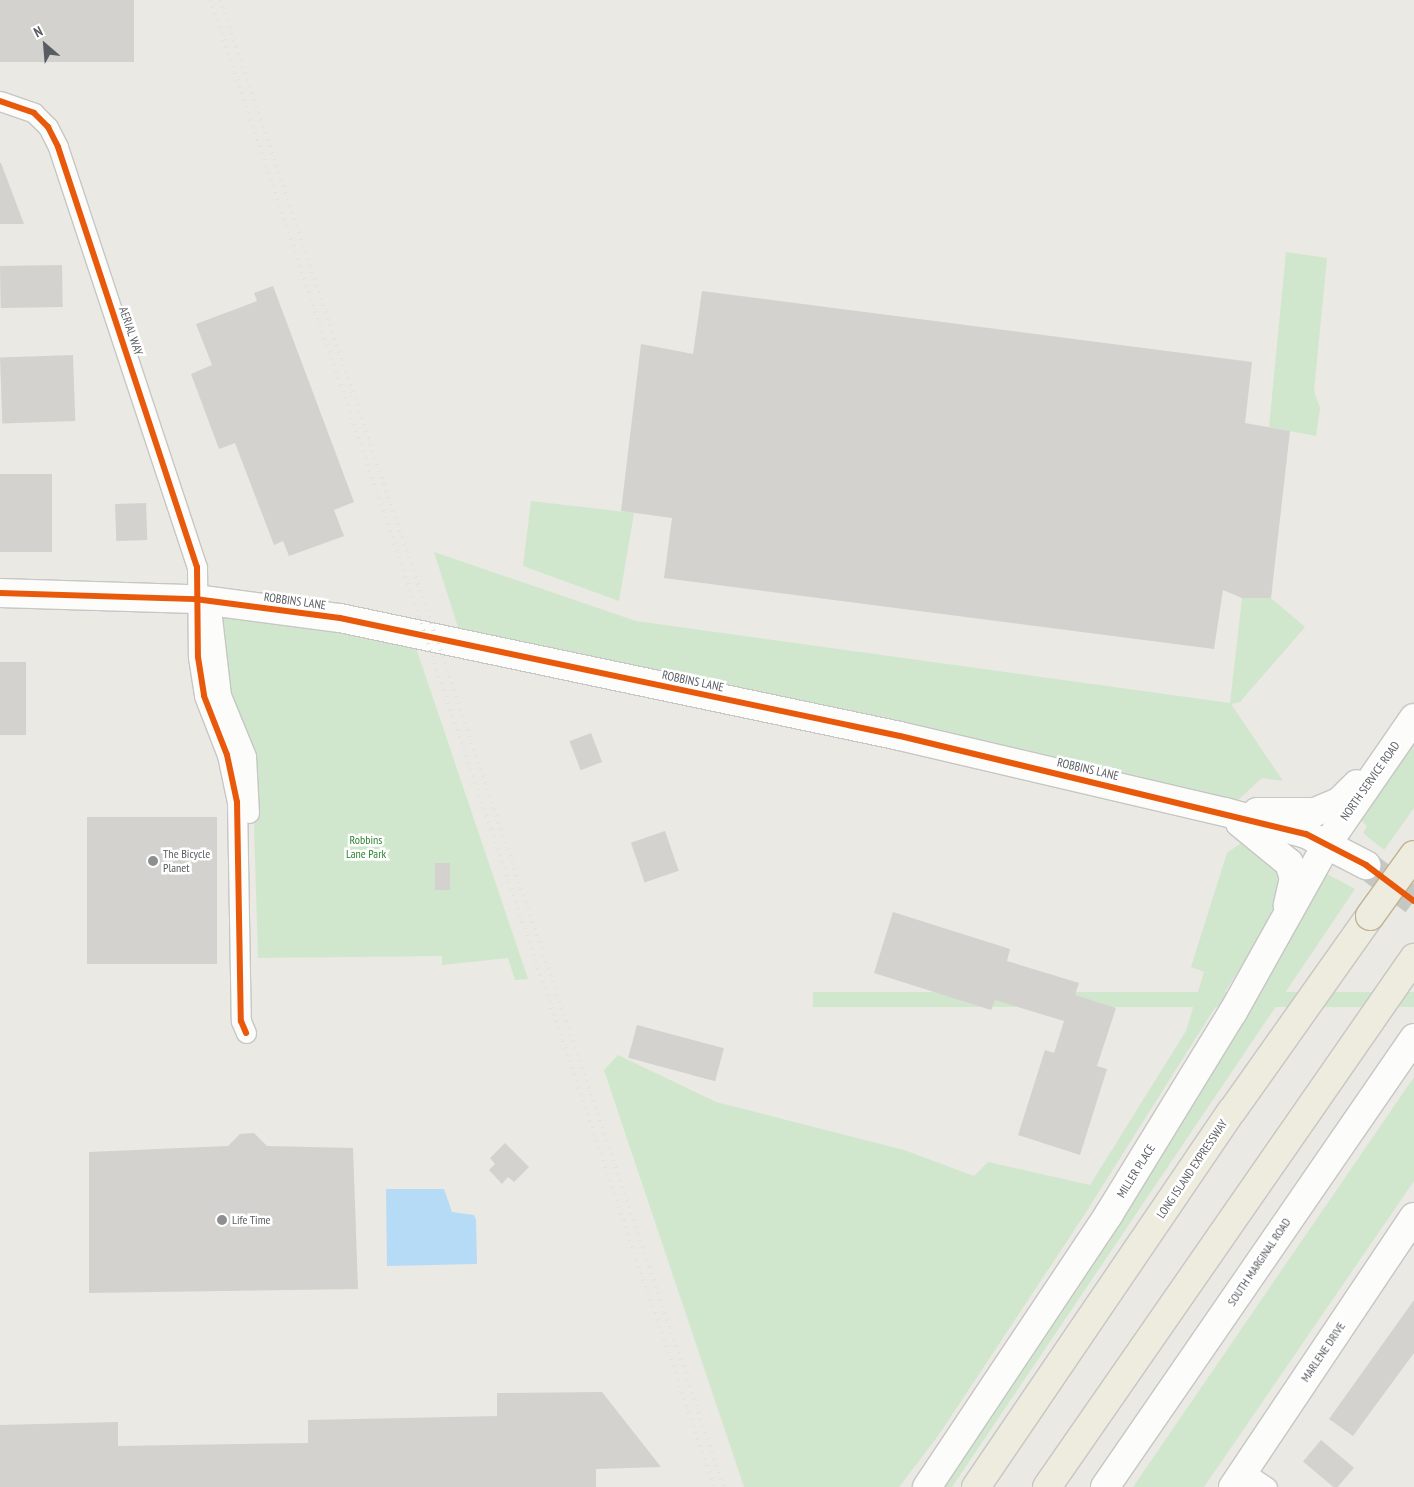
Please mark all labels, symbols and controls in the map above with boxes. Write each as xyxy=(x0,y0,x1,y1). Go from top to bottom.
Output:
north arrow xyxy=(20,20,70,70)
text: N xyxy=(31,22,46,41)
street label: AERIAL WAY xyxy=(116,305,146,357)
street label: ROBBINS LANE xyxy=(263,590,327,612)
street label: ROBBINS LANE xyxy=(661,667,725,695)
street label: NORTH SERVICE ROAD xyxy=(1337,739,1403,823)
street label: ROBBINS LANE xyxy=(1056,755,1120,783)
park label: Robbins Lane Park xyxy=(346,833,386,861)
place label: The Bicycle Planet xyxy=(163,847,210,875)
marker: The Bicycle Planet xyxy=(147,855,159,867)
street label: LONG ISLAND EXPRESSWAY xyxy=(1154,1117,1230,1221)
street label: MILLER PLACE xyxy=(1114,1142,1158,1200)
place label: Life Time xyxy=(232,1213,271,1227)
marker: Life Time xyxy=(216,1214,228,1226)
street label: SOUTH MARGINAL ROAD xyxy=(1224,1215,1294,1309)
street label: MARLENE DRIVE xyxy=(1298,1319,1348,1385)

